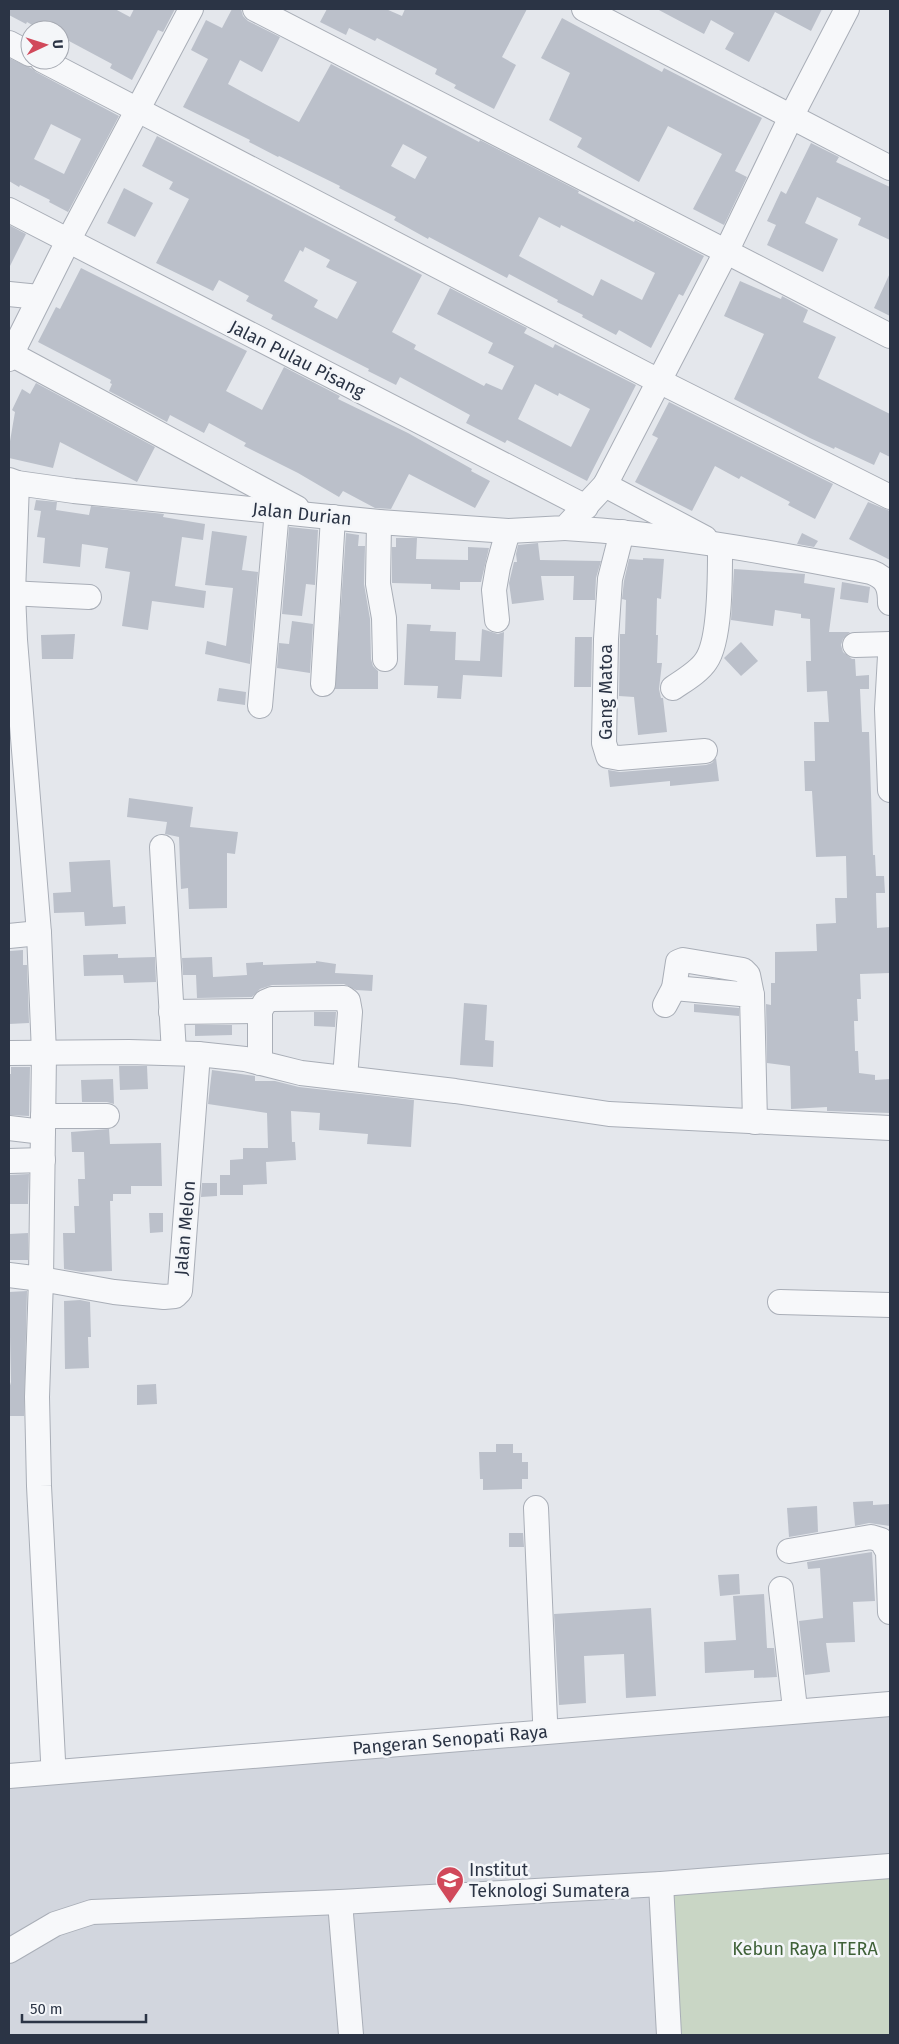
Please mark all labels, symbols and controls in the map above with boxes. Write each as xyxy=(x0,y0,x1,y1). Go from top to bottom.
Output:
north arrow xyxy=(20,20,70,70)
text: U xyxy=(49,39,66,49)
street label: Jalan Pulau Pisang xyxy=(225,315,369,403)
street label: Jalan Durian xyxy=(251,498,353,530)
street label: Gang Matoa xyxy=(595,644,617,740)
street label: Jalan Melon xyxy=(170,1179,200,1277)
street label: Pangeran Senopati Raya xyxy=(351,1720,549,1760)
place label: Institut Teknologi Sumatera xyxy=(469,1859,630,1902)
school or university icon: Institut Teknologi Sumatera xyxy=(435,1865,465,1904)
park label: Kebun Raya ITERA xyxy=(732,1938,878,1960)
scale bar xyxy=(22,1992,146,2024)
text: 50 m xyxy=(30,2000,63,2018)

